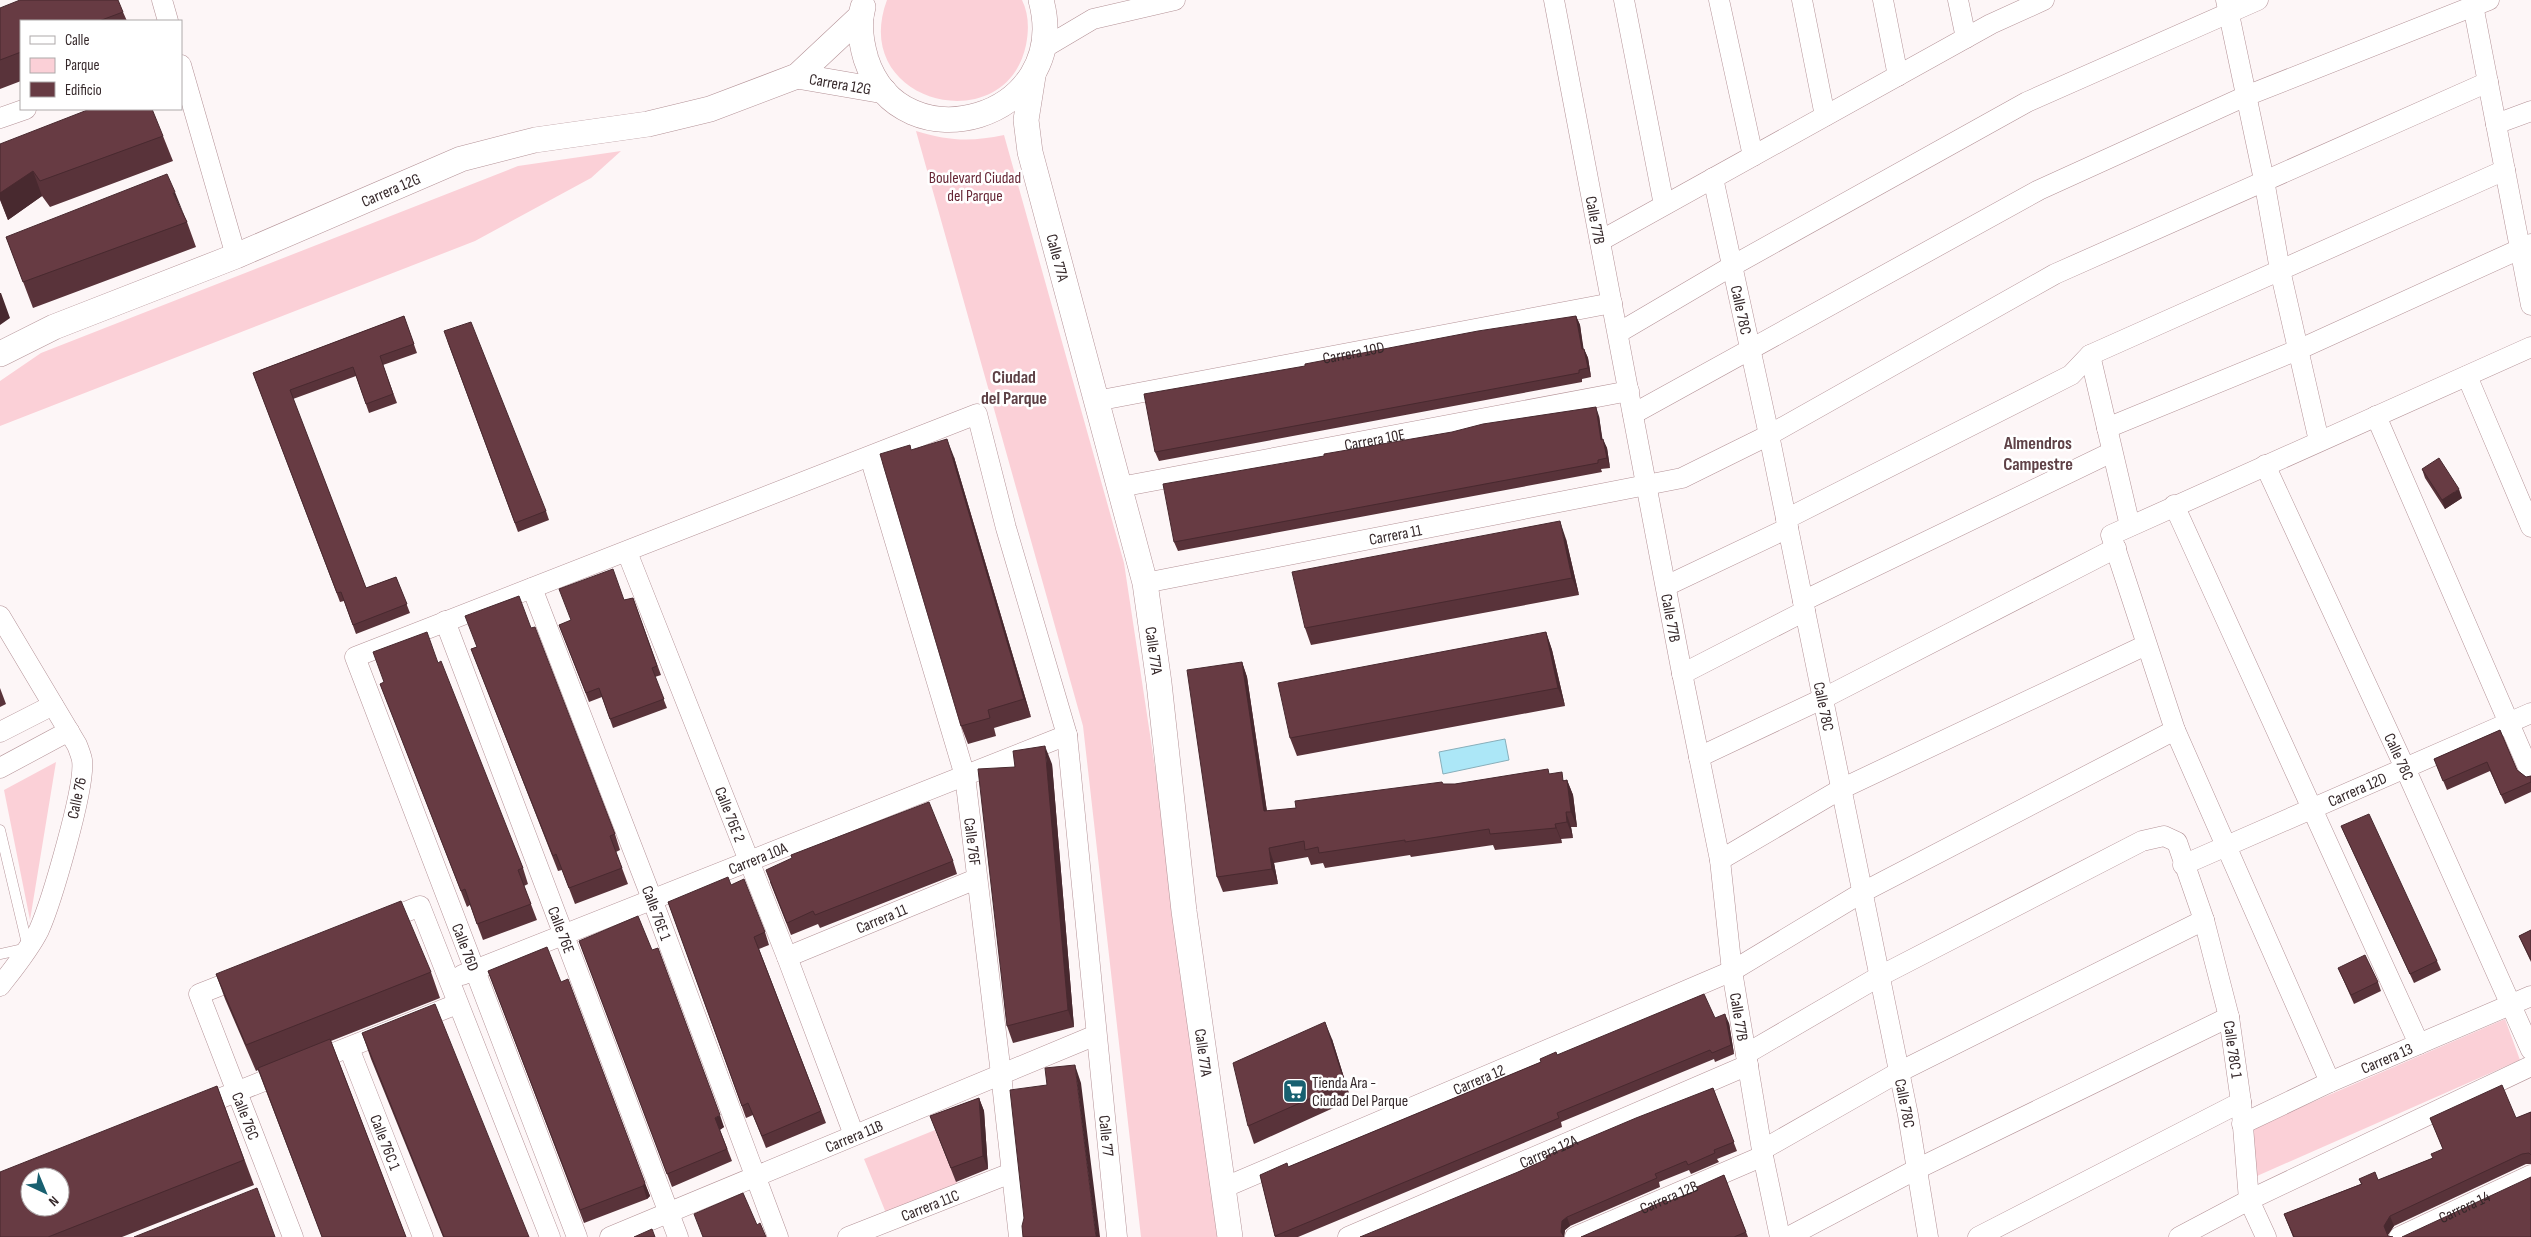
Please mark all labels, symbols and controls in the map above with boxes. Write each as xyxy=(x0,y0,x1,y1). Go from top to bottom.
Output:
legend xyxy=(20,20,182,110)
text: Calle xyxy=(65,31,89,50)
text: Parque xyxy=(65,56,100,75)
street label: Carrera 12G xyxy=(808,70,873,100)
text: Edificio xyxy=(65,81,102,100)
park label: Boulevard Ciudad del Parque xyxy=(929,169,1021,206)
street label: Carrera 12G xyxy=(359,170,424,212)
street label: Calle 77B xyxy=(1580,195,1608,246)
street label: Calle 77A xyxy=(1041,232,1072,284)
street label: Calle 78C xyxy=(1726,284,1755,337)
street label: Carrera 10D xyxy=(1321,338,1386,369)
district label: Ciudad del Parque xyxy=(981,367,1047,409)
street label: Carrera 10E xyxy=(1343,425,1407,456)
district label: Almendros Campestre xyxy=(2003,433,2073,475)
street label: Carrera 11 xyxy=(1368,521,1424,550)
street label: Calle 77B xyxy=(1656,593,1684,644)
street label: Calle 77A xyxy=(1140,626,1166,676)
street label: Calle 78C xyxy=(1809,680,1837,733)
street label: Calle 78C xyxy=(2379,730,2417,784)
street label: Carrera 12D xyxy=(2325,769,2390,812)
street label: Calle 76 xyxy=(64,776,91,821)
street label: Calle 76E 2 xyxy=(710,784,749,845)
street label: Calle 76F xyxy=(959,817,984,867)
street label: Carrera 10A xyxy=(726,839,790,879)
street label: Calle 76E 1 xyxy=(637,883,675,944)
street label: Carrera 11 xyxy=(854,900,910,938)
street label: Calle 76E xyxy=(543,904,578,956)
street label: Calle 76D xyxy=(447,921,482,974)
street label: Calle 77B xyxy=(1725,991,1752,1043)
street label: Calle 78C 1 xyxy=(2219,1020,2246,1080)
street label: Calle 77A xyxy=(1190,1027,1215,1078)
street label: Carrera 13 xyxy=(2358,1040,2416,1079)
street label: Carrera 12 xyxy=(1451,1061,1508,1100)
place label: Tienda Ara - Ciudad Del Parque xyxy=(1312,1074,1408,1111)
street label: Calle 78C xyxy=(1890,1077,1918,1130)
supermarket icon: Tienda Ara - Ciudad Del Parque xyxy=(1282,1078,1308,1104)
street label: Calle 76C xyxy=(227,1090,263,1143)
street label: Calle 76C 1 xyxy=(365,1112,404,1173)
street label: Calle 77 xyxy=(1094,1114,1117,1158)
street label: Carrera 11B xyxy=(823,1117,886,1157)
street label: Carrera 12A xyxy=(1517,1131,1581,1173)
north arrow xyxy=(20,1167,70,1217)
street label: Carrera 12B xyxy=(1637,1177,1701,1219)
street label: Carrera 11C xyxy=(899,1186,963,1226)
street label: Carrera 14 xyxy=(2436,1187,2494,1228)
text: N xyxy=(45,1192,62,1210)

